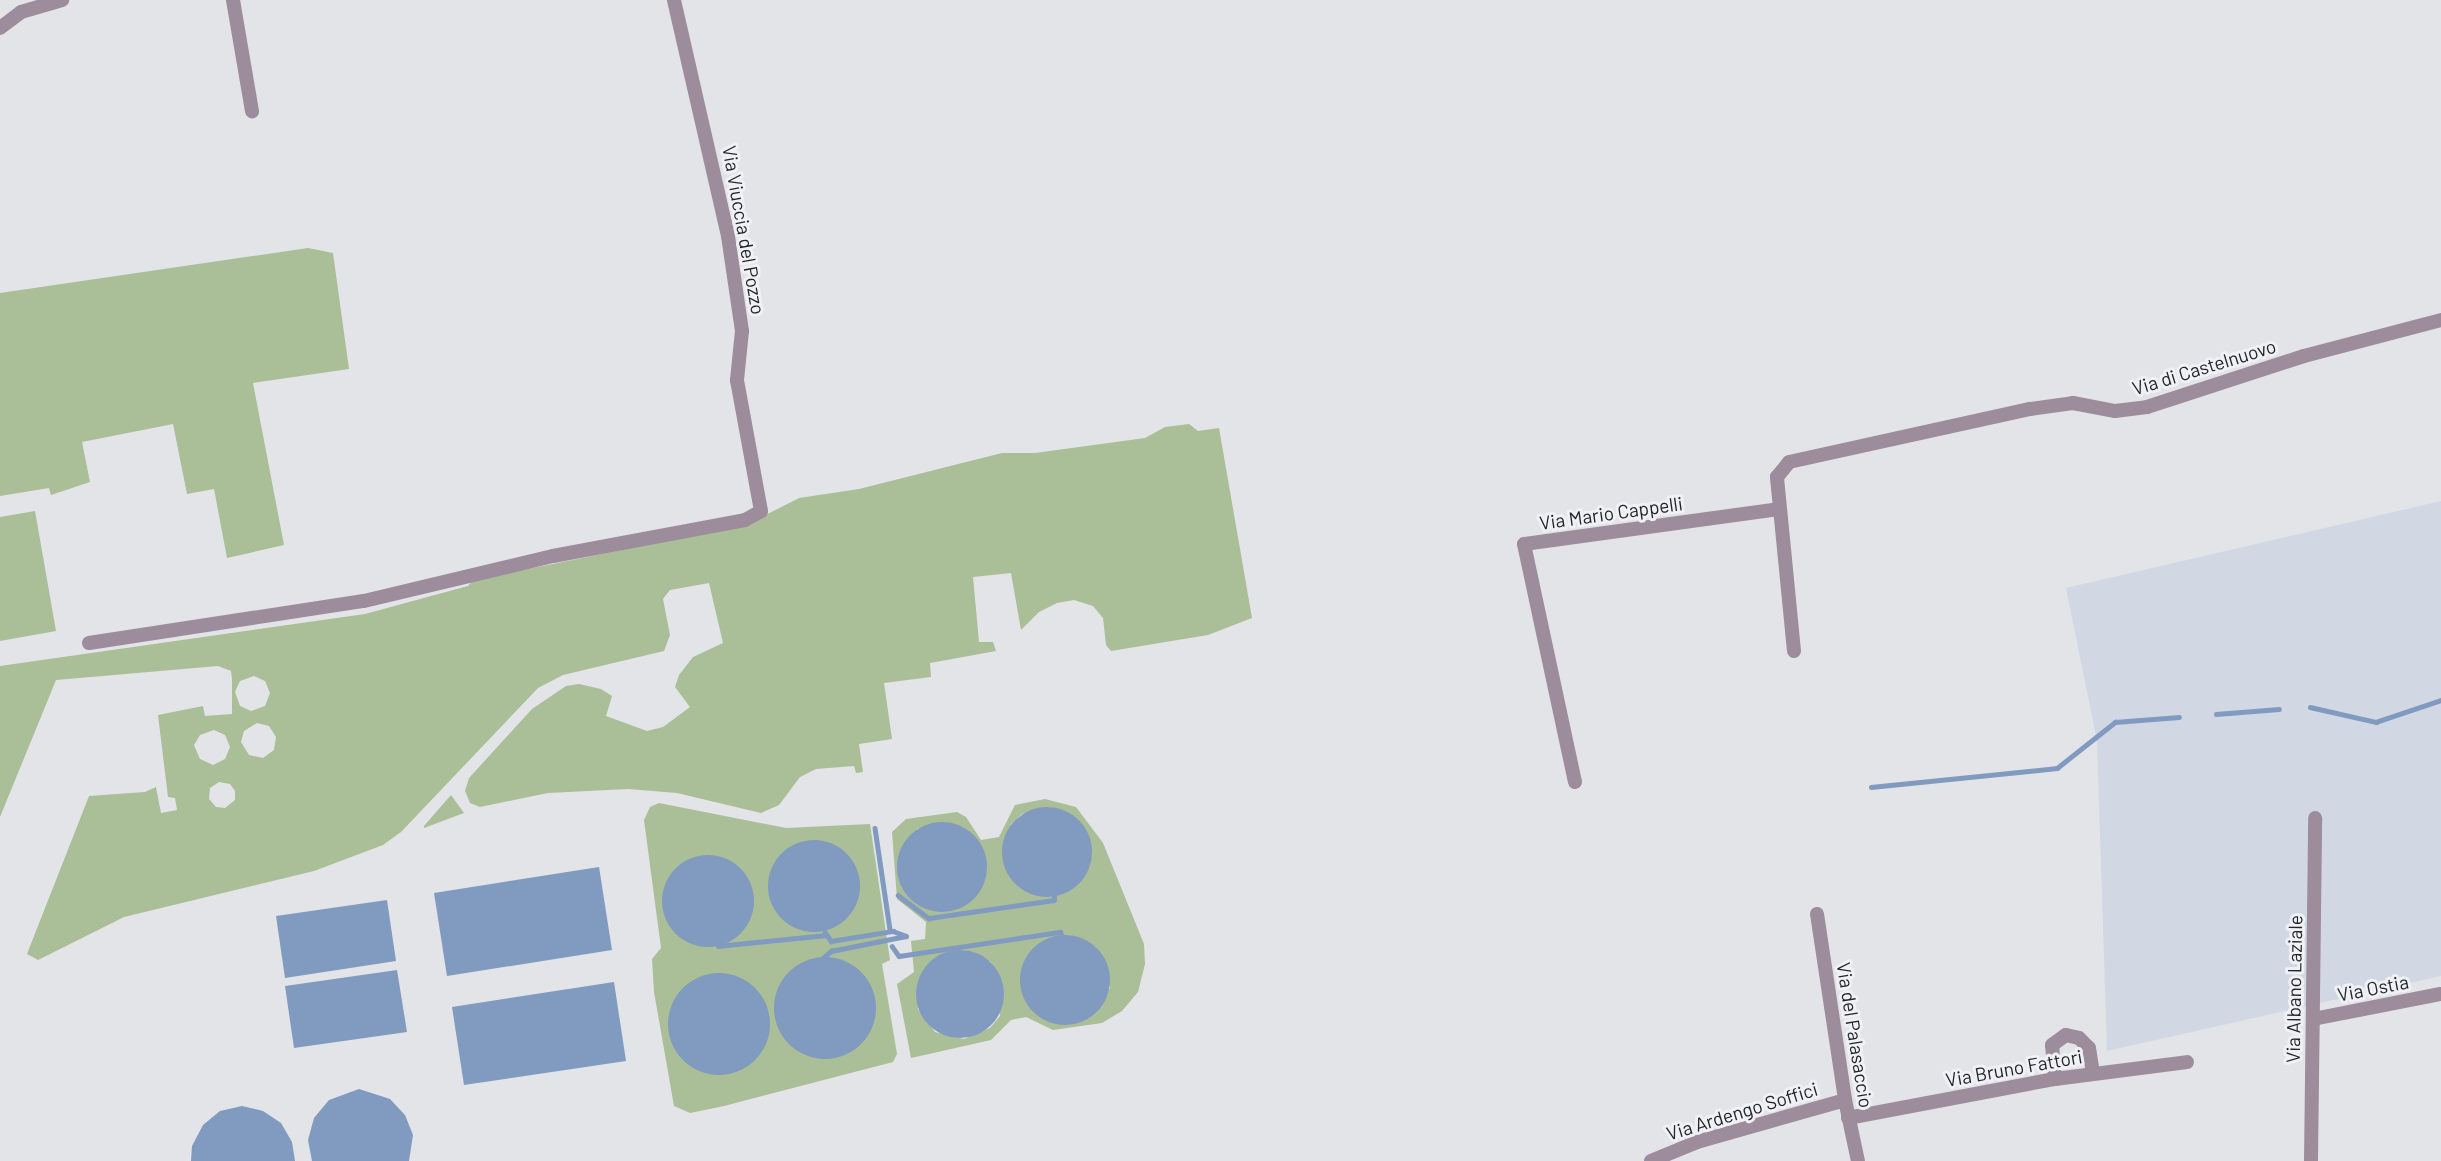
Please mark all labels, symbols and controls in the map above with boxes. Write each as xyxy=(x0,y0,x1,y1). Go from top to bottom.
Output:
street label: Via Viuccia del Pozzo xyxy=(718,144,770,316)
street label: Via di Castelnuovo xyxy=(2129,334,2279,400)
street label: Via Mario Cappelli xyxy=(1538,492,1684,534)
street label: Via Albano Laziale xyxy=(2281,915,2307,1063)
street label: Via del Palasaccio xyxy=(1832,961,1878,1109)
street label: Via Ostia xyxy=(2336,970,2410,1006)
street label: Via Bruno Fattori xyxy=(1944,1045,2084,1091)
street label: Via Ardengo Soffici xyxy=(1664,1077,1820,1145)

